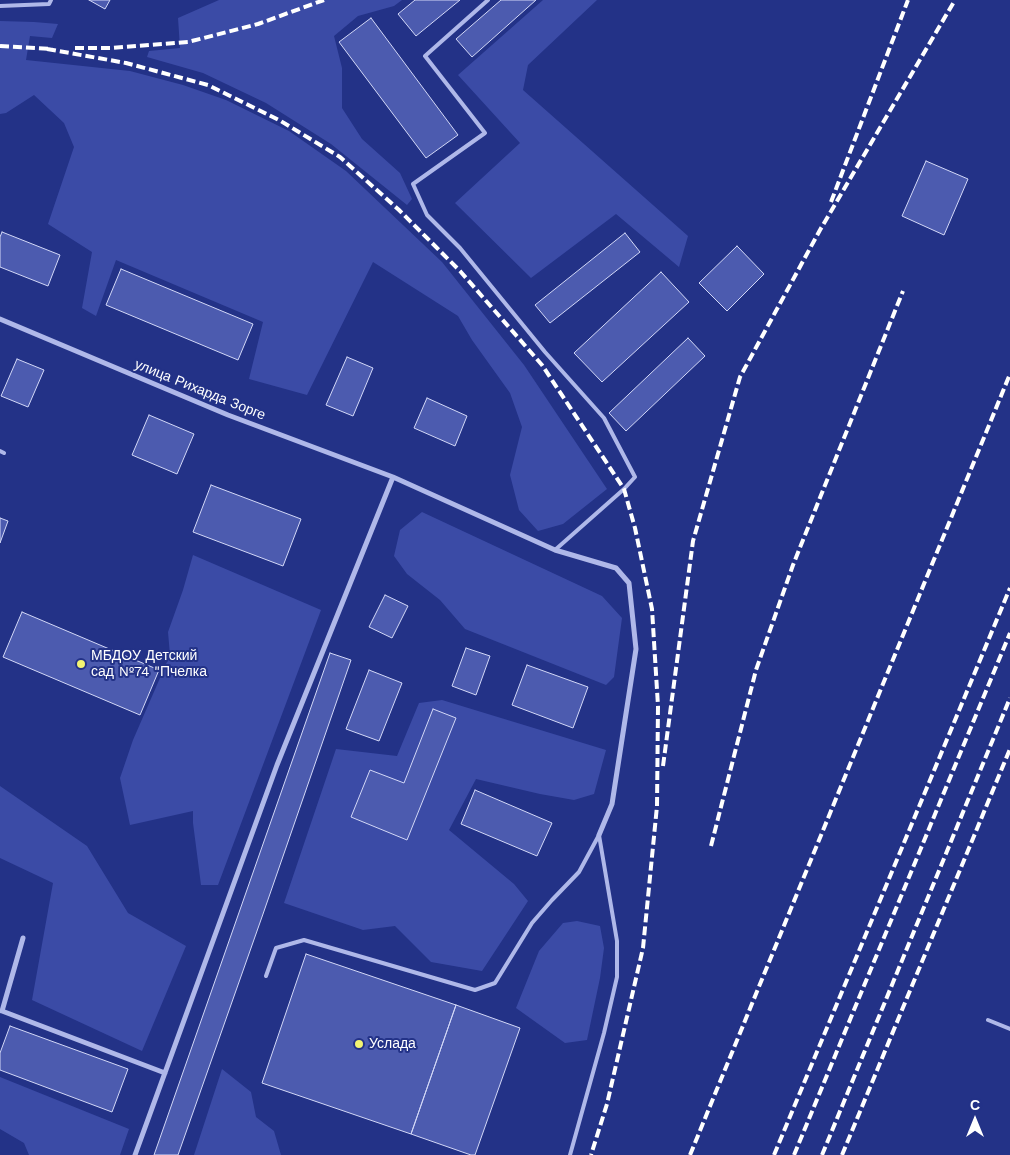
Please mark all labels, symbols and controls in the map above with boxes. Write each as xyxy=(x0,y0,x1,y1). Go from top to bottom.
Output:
street label: улица Рихарда Зорге xyxy=(132,356,268,424)
place label: МБДОУ Детский сад №74 "Пчелка xyxy=(91,648,207,680)
marker: МБДОУ Детский сад №74 "Пчелка xyxy=(75,658,87,670)
place label: Услада xyxy=(369,1036,416,1052)
marker: Услада xyxy=(353,1038,365,1050)
north arrow xyxy=(950,1095,1000,1145)
text: С xyxy=(970,1097,980,1113)

